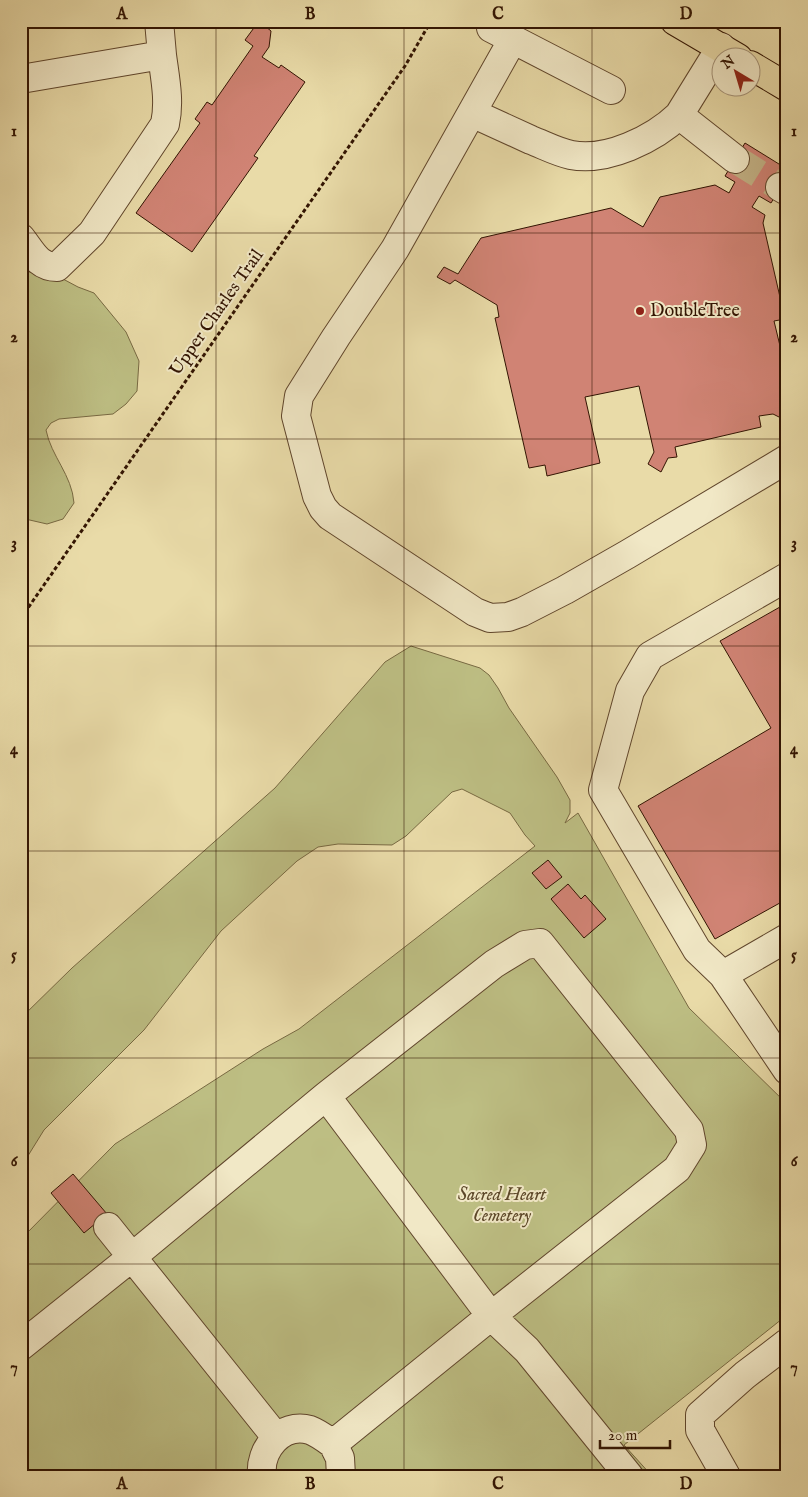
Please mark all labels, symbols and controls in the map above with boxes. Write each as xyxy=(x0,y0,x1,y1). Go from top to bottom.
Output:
text: A xyxy=(116,5,129,25)
text: B xyxy=(305,5,316,25)
text: C xyxy=(492,5,504,25)
text: D xyxy=(680,5,693,25)
north arrow xyxy=(710,48,760,98)
text: N xyxy=(718,52,739,74)
text: 1 xyxy=(11,122,17,142)
text: 1 xyxy=(791,122,797,142)
street label: Upper Charles Trail xyxy=(165,245,269,381)
place label: DoubleTree xyxy=(650,300,740,323)
marker: DoubleTree xyxy=(634,305,646,317)
text: 2 xyxy=(10,328,18,348)
text: 2 xyxy=(790,328,798,348)
text: 3 xyxy=(11,534,17,554)
text: 3 xyxy=(791,534,797,554)
text: 4 xyxy=(10,740,19,760)
text: 4 xyxy=(790,740,799,760)
text: 5 xyxy=(11,946,17,966)
text: 5 xyxy=(791,946,797,966)
text: 6 xyxy=(11,1152,19,1172)
text: 6 xyxy=(791,1152,799,1172)
park label: Sacred Heart Cemetery xyxy=(458,1184,547,1228)
text: 7 xyxy=(10,1358,18,1378)
text: 7 xyxy=(790,1358,798,1378)
scale bar xyxy=(600,1417,670,1449)
text: 20 m xyxy=(608,1426,638,1445)
text: A xyxy=(116,1475,129,1495)
text: B xyxy=(305,1475,316,1495)
text: C xyxy=(492,1475,504,1495)
text: D xyxy=(680,1475,693,1495)

